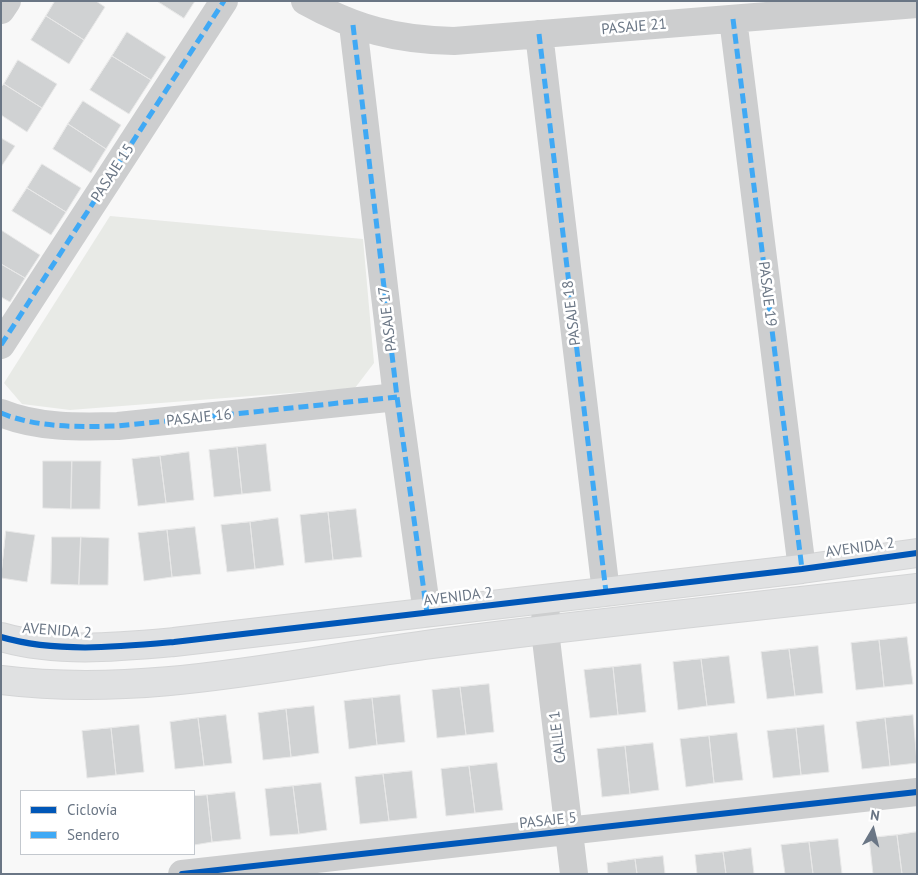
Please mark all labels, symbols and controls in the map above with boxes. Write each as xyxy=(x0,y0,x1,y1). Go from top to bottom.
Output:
street label: PASAJE 21 xyxy=(600,15,668,39)
street label: PASAJE 15 xyxy=(88,141,138,205)
street label: PASAJE 19 xyxy=(754,260,780,328)
street label: PASAJE 18 xyxy=(559,279,585,347)
street label: PASAJE 17 xyxy=(375,285,401,353)
street label: PASAJE 16 xyxy=(165,406,233,430)
street label: AVENIDA 2 xyxy=(824,534,896,562)
street label: AVENIDA 2 xyxy=(422,584,494,610)
street label: AVENIDA 2 xyxy=(22,620,92,642)
street label: CALLE 1 xyxy=(546,710,570,764)
legend xyxy=(20,790,195,855)
text: Ciclovía xyxy=(67,800,117,819)
north arrow xyxy=(848,805,898,855)
text: N xyxy=(869,806,881,825)
street label: PASAJE 5 xyxy=(518,809,578,833)
text: Sendero xyxy=(67,825,120,844)

